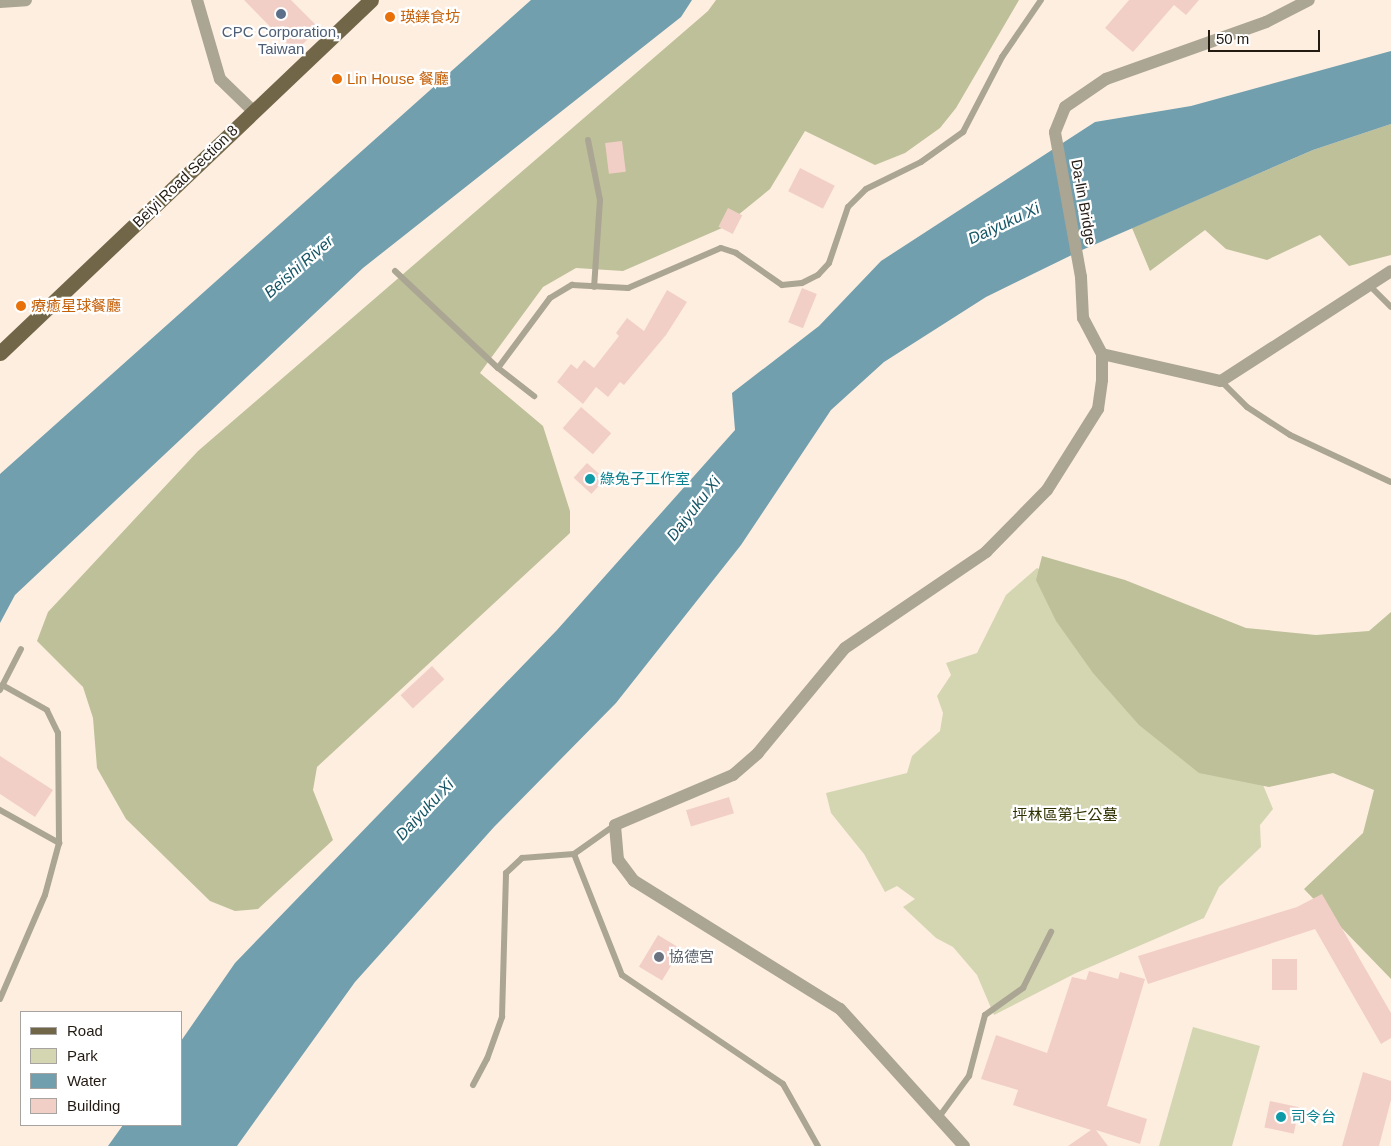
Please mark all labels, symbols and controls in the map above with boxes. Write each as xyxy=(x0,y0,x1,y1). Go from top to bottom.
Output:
marker: CPC Corporation, Taiwan xyxy=(275,8,287,20)
place label: 瑛鎂食坊 xyxy=(400,8,460,26)
marker: 瑛鎂食坊 xyxy=(384,11,396,23)
scale bar xyxy=(1211,20,1324,52)
place label: CPC Corporation, Taiwan xyxy=(222,22,340,57)
text: 50 m xyxy=(1216,30,1249,47)
place label: Lin House 餐廳 xyxy=(347,70,449,88)
marker: Lin House 餐廳 xyxy=(331,73,343,85)
street label: Beiyi Road Section 8 xyxy=(129,121,241,231)
street label: Da-lin Bridge xyxy=(1068,158,1100,246)
water label: Daiyuku Xi xyxy=(965,199,1043,249)
water label: Beishi River xyxy=(260,232,338,302)
place label: 療癒星球餐廳 xyxy=(31,297,121,315)
marker: 療癒星球餐廳 xyxy=(15,300,27,312)
place label: 綠兔子工作室 xyxy=(600,470,690,488)
marker: 綠兔子工作室 xyxy=(584,473,596,485)
water label: Daiyuku Xi xyxy=(663,473,725,545)
water label: Daiyuku Xi xyxy=(392,775,458,845)
park label: 坪林區第七公墓 xyxy=(1013,806,1117,824)
place label: 協德宮 xyxy=(669,948,714,966)
marker: 協德宮 xyxy=(653,951,665,963)
legend xyxy=(20,1011,182,1126)
text: Road xyxy=(67,1022,103,1039)
text: Park xyxy=(67,1047,98,1064)
text: Water xyxy=(67,1072,106,1089)
text: Building xyxy=(67,1097,120,1114)
place label: 司令台 xyxy=(1291,1108,1336,1126)
marker: 司令台 xyxy=(1275,1111,1287,1123)

